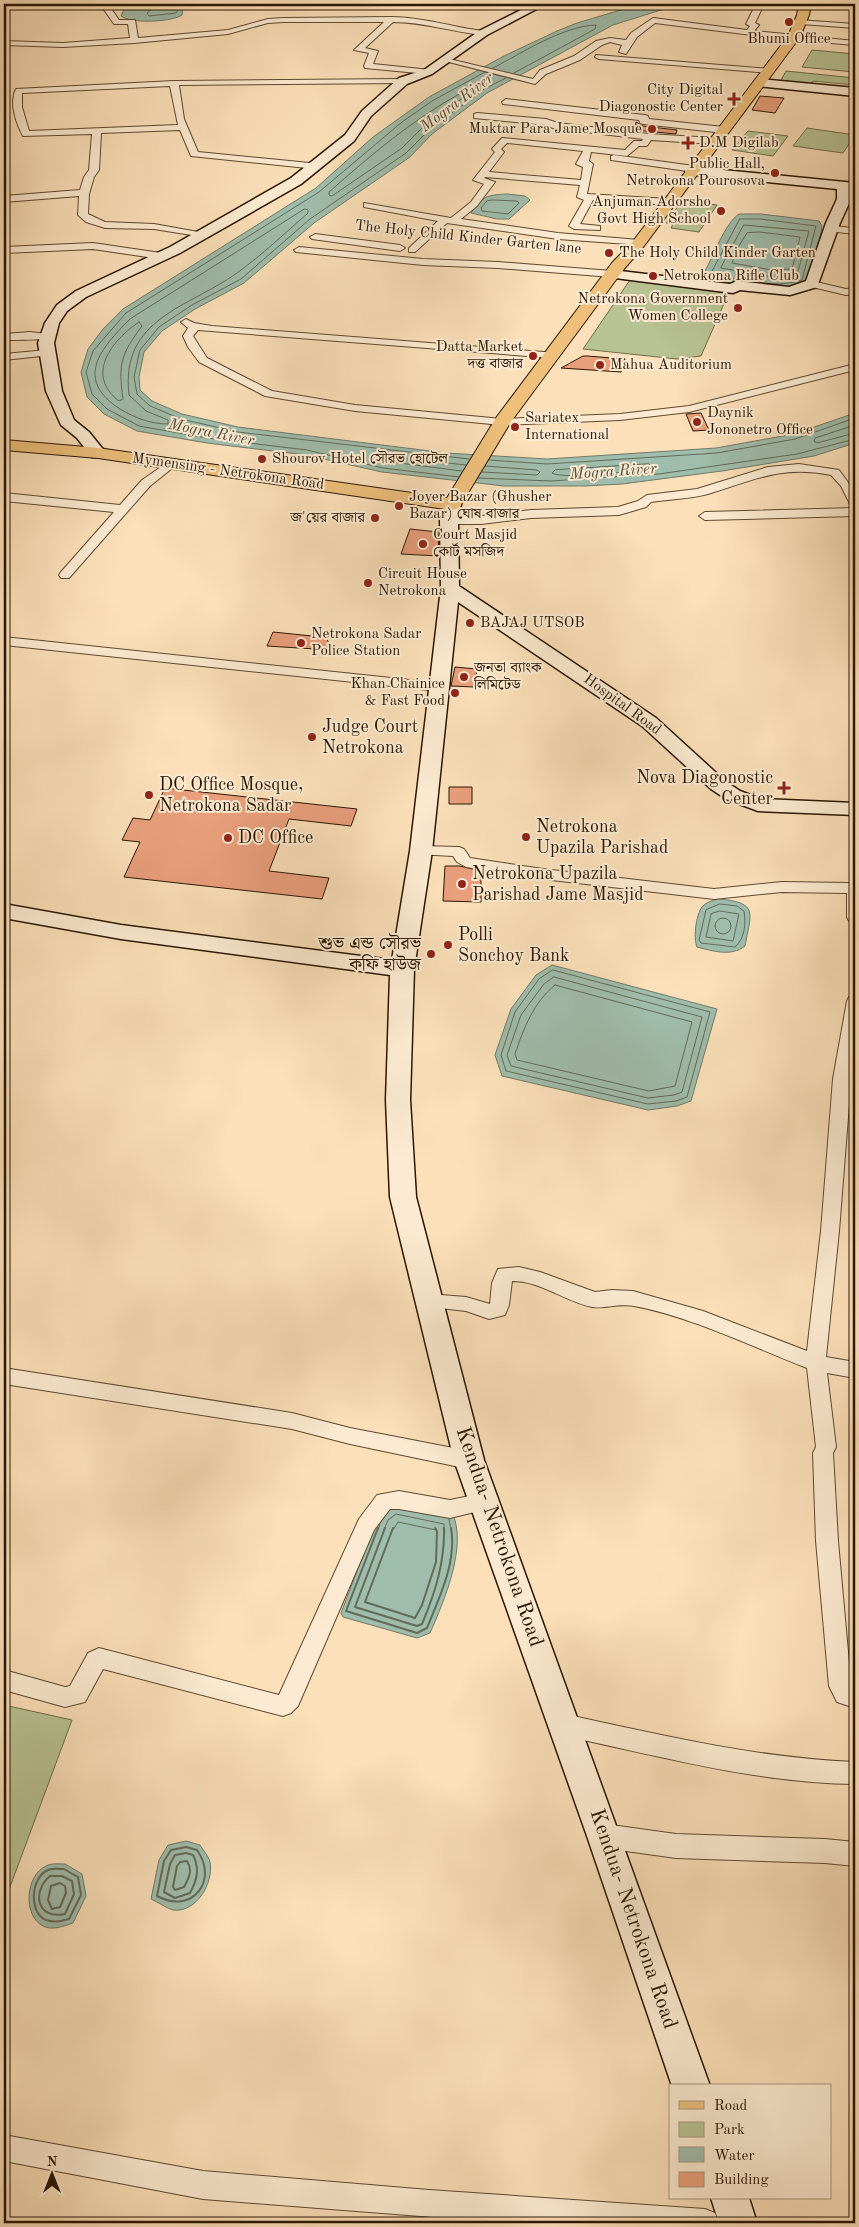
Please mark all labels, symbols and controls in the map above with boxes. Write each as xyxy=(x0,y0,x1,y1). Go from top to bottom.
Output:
marker: Bhumi Office xyxy=(783,16,795,28)
place label: Bhumi Office xyxy=(747,32,831,47)
water label: Mogra River xyxy=(417,70,498,136)
place label: City Digital Diagonostic Center xyxy=(599,83,723,115)
marker: City Digital Diagonostic Center xyxy=(727,92,741,106)
place label: Muktar Para Jame Mosque xyxy=(468,122,642,137)
marker: Muktar Para Jame Mosque xyxy=(646,123,658,135)
marker: D.M Digilab xyxy=(681,136,695,150)
place label: D.M Digilab xyxy=(699,136,779,151)
place label: Public Hall, Netrokona Pourosova xyxy=(626,157,766,189)
marker: Public Hall, Netrokona Pourosova xyxy=(769,167,781,179)
place label: Anjuman Adorsho Govt High School xyxy=(592,195,711,227)
marker: Anjuman Adorsho Govt High School xyxy=(715,205,727,217)
street label: The Holy Child Kinder Garten lane xyxy=(354,219,582,257)
place label: The Holy Child Kinder Garten xyxy=(619,246,816,261)
marker: The Holy Child Kinder Garten xyxy=(603,247,615,259)
place label: Netrokona Rifle Club xyxy=(663,269,799,284)
marker: Netrokona Rifle Club xyxy=(647,270,659,282)
place label: Netrokona Government Women College xyxy=(578,292,728,324)
marker: Netrokona Government Women College xyxy=(732,302,744,314)
place label: Datta Market দত্ত বাজার xyxy=(436,340,524,372)
marker: Datta Market দত্ত বাজার xyxy=(527,350,539,362)
place label: Mahua Auditorium xyxy=(610,358,732,373)
marker: Mahua Auditorium xyxy=(594,359,606,371)
place label: Daynik Jononetro Office xyxy=(707,406,813,438)
place label: Sariatex International xyxy=(525,411,609,443)
marker: Daynik Jononetro Office xyxy=(691,416,703,428)
water label: Mogra River xyxy=(166,417,256,449)
marker: Sariatex International xyxy=(509,421,521,433)
place label: Shourov Hotel সৌরভ হোটেল xyxy=(272,449,449,467)
street label: Mymensing - Netrokona Road xyxy=(131,451,325,493)
marker: Shourov Hotel সৌরভ হোটেল xyxy=(256,453,268,465)
water label: Mogra River xyxy=(568,461,658,483)
place label: Joyer Bazar (Ghusher Bazar) ঘোষ বাজার xyxy=(409,490,551,522)
marker: Joyer Bazar (Ghusher Bazar) ঘোষ বাজার xyxy=(393,500,405,512)
place label: জ'‌য়‌ের বাজার xyxy=(289,511,366,526)
marker: জ'‌য়‌ের বাজার xyxy=(369,512,381,524)
place label: Court Masjid কোর্ট মসজিদ xyxy=(433,528,517,560)
marker: Court Masjid কোর্ট মসজিদ xyxy=(417,538,429,550)
place label: Circuit House Netrokona xyxy=(378,567,467,599)
marker: Circuit House Netrokona xyxy=(362,577,374,589)
place label: BAJAJ UTSOB xyxy=(480,616,585,631)
marker: BAJAJ UTSOB xyxy=(464,617,476,629)
place label: Netrokona Sadar Police Station xyxy=(311,627,421,659)
marker: Netrokona Sadar Police Station xyxy=(295,637,307,649)
place label: জনতা ব্যাংক লিমিটেড xyxy=(473,661,542,693)
marker: জনতা ব্যাংক লিমিটেড xyxy=(458,671,470,683)
street label: Hospital Road xyxy=(580,672,664,738)
place label: Khan Chainice & Fast Food xyxy=(351,677,445,709)
marker: Khan Chainice & Fast Food xyxy=(449,687,461,699)
place label: Judge Court Netrokona xyxy=(322,718,418,757)
marker: Judge Court Netrokona xyxy=(306,731,318,743)
place label: Nova Diagonostic Center xyxy=(636,769,774,808)
place label: DC Office Mosque, Netrokona Sadar xyxy=(159,776,303,815)
marker: Nova Diagonostic Center xyxy=(777,781,791,795)
marker: DC Office Mosque, Netrokona Sadar xyxy=(143,789,155,801)
place label: Netrokona Upazila Parishad xyxy=(536,818,668,857)
place label: DC Office xyxy=(238,829,313,847)
marker: Netrokona Upazila Parishad xyxy=(520,831,532,843)
marker: DC Office xyxy=(222,832,234,844)
place label: Netrokona Upazila Parishad Jame Masjid xyxy=(472,865,644,904)
marker: Netrokona Upazila Parishad Jame Masjid xyxy=(456,878,468,890)
place label: Polli Sonchoy Bank xyxy=(458,926,569,965)
place label: শুভ এন্ড স‌ৌরভ ক‌ফ‌ি হাউজ xyxy=(318,932,422,974)
marker: Polli Sonchoy Bank xyxy=(442,939,454,951)
marker: শুভ এন্ড স‌ৌরভ ক‌ফ‌ি হাউজ xyxy=(425,948,437,960)
street label: Kendua- Netrokona Road xyxy=(451,1424,547,1650)
street label: Kendua- Netrokona Road xyxy=(585,1806,681,2032)
legend xyxy=(669,2084,832,2200)
text: Road xyxy=(714,2099,748,2114)
text: Park xyxy=(714,2123,745,2138)
text: Water xyxy=(714,2149,755,2164)
north arrow xyxy=(28,2150,78,2200)
text: N xyxy=(47,2155,58,2169)
text: Building xyxy=(714,2173,769,2188)

